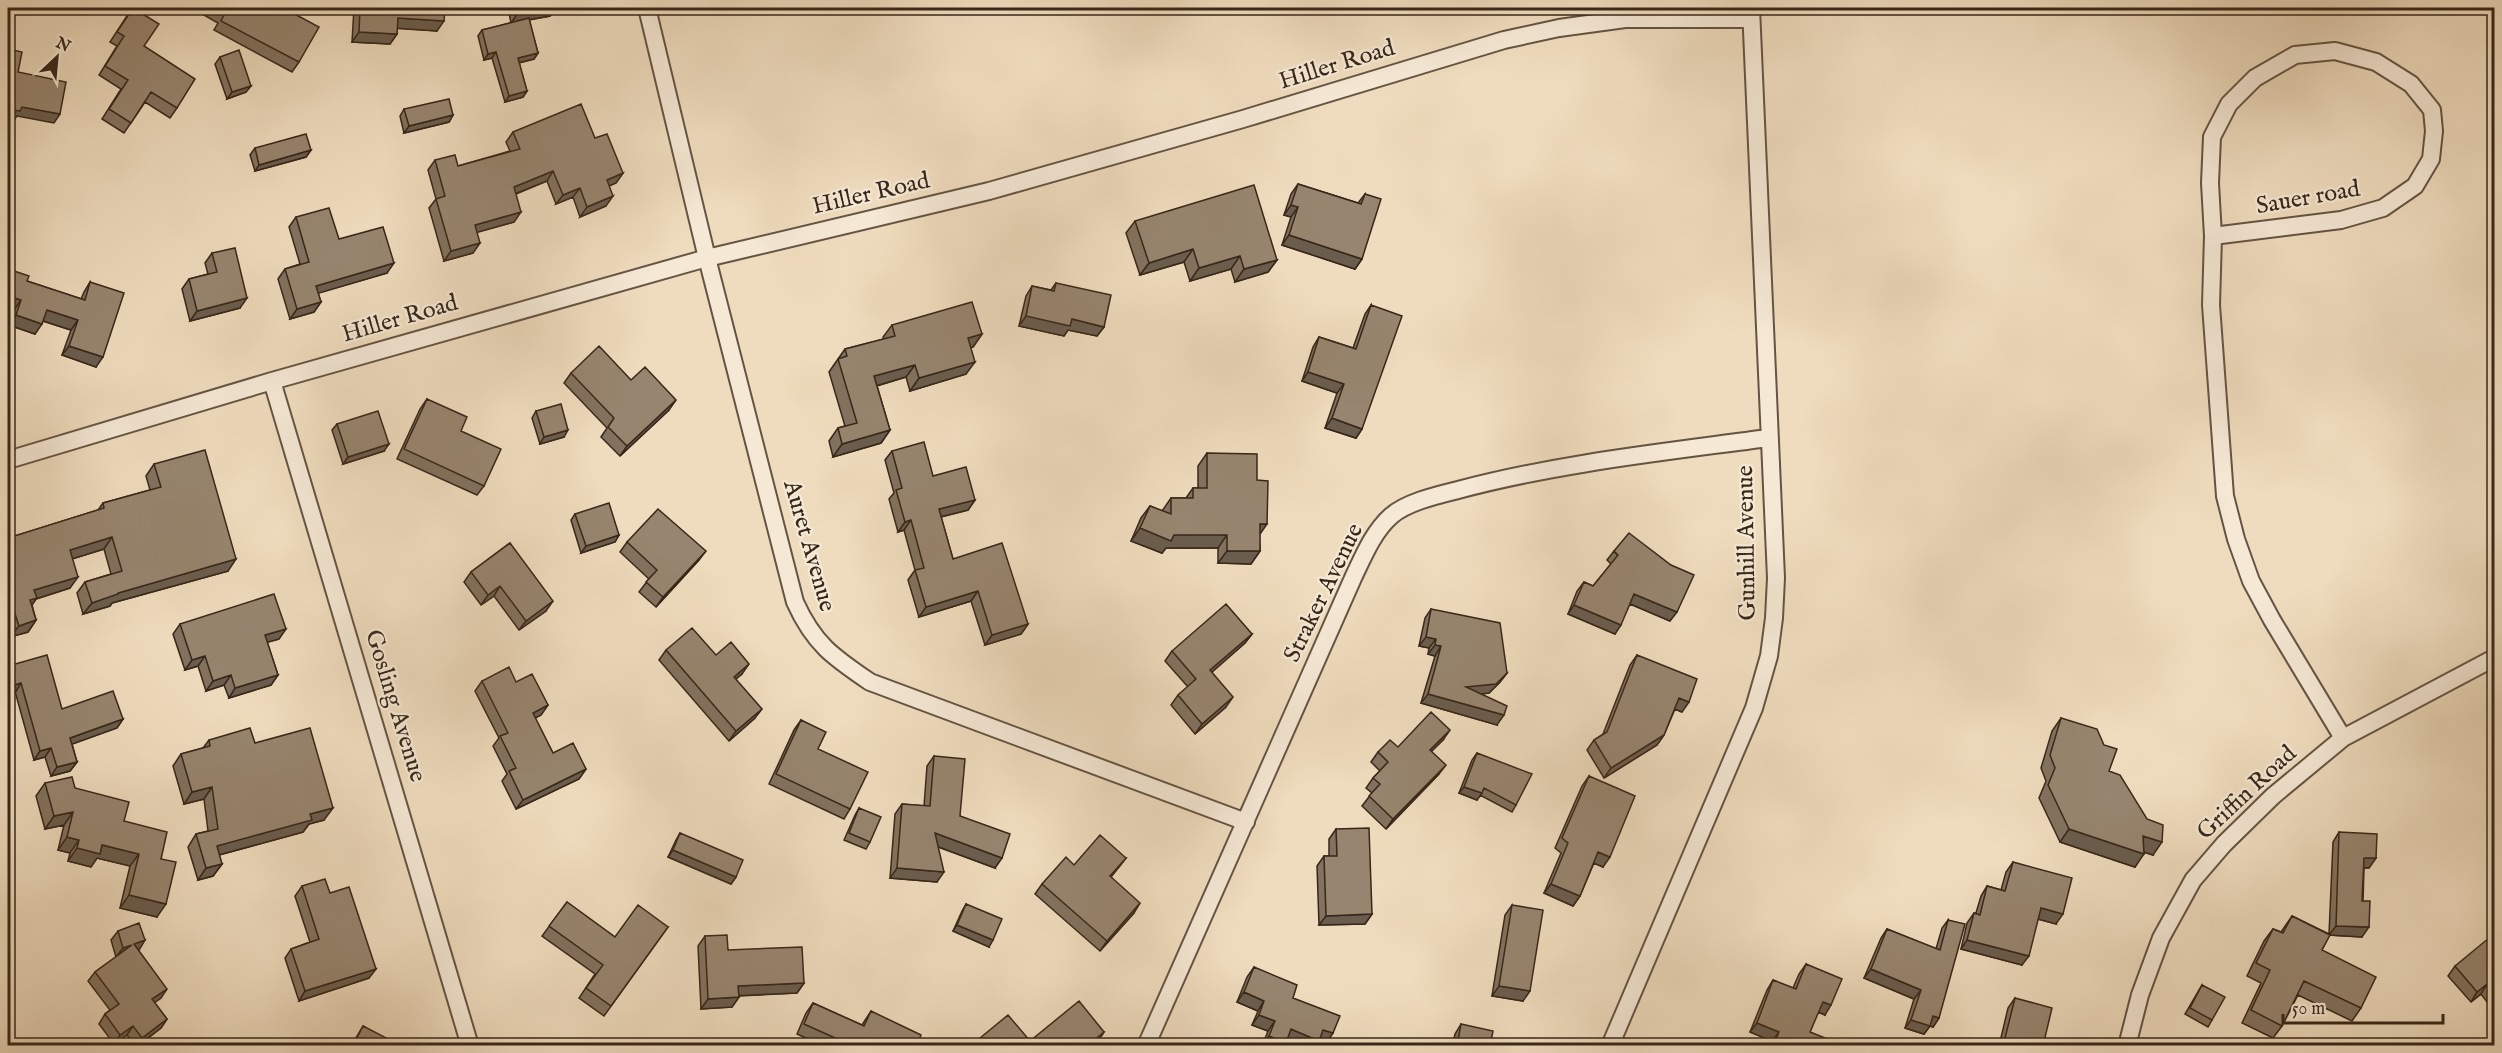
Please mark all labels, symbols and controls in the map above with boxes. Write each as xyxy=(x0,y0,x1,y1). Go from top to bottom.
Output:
north arrow xyxy=(27,27,87,87)
text: N xyxy=(51,33,73,57)
street label: Hiller Road xyxy=(1275,33,1399,97)
street label: Hiller Road xyxy=(809,165,933,223)
street label: Sauer road xyxy=(2254,174,2363,222)
street label: Hiller Road xyxy=(338,288,462,350)
street label: Gunhill Avenue xyxy=(1730,465,1764,621)
street label: Auret Avenue xyxy=(775,476,843,615)
street label: Straker Avenue xyxy=(1277,518,1371,668)
street label: Gosling Avenue xyxy=(357,626,433,786)
street label: Griffin Road xyxy=(2191,739,2304,847)
scale bar xyxy=(2283,987,2444,1025)
text: 50 m xyxy=(2292,998,2325,1021)

